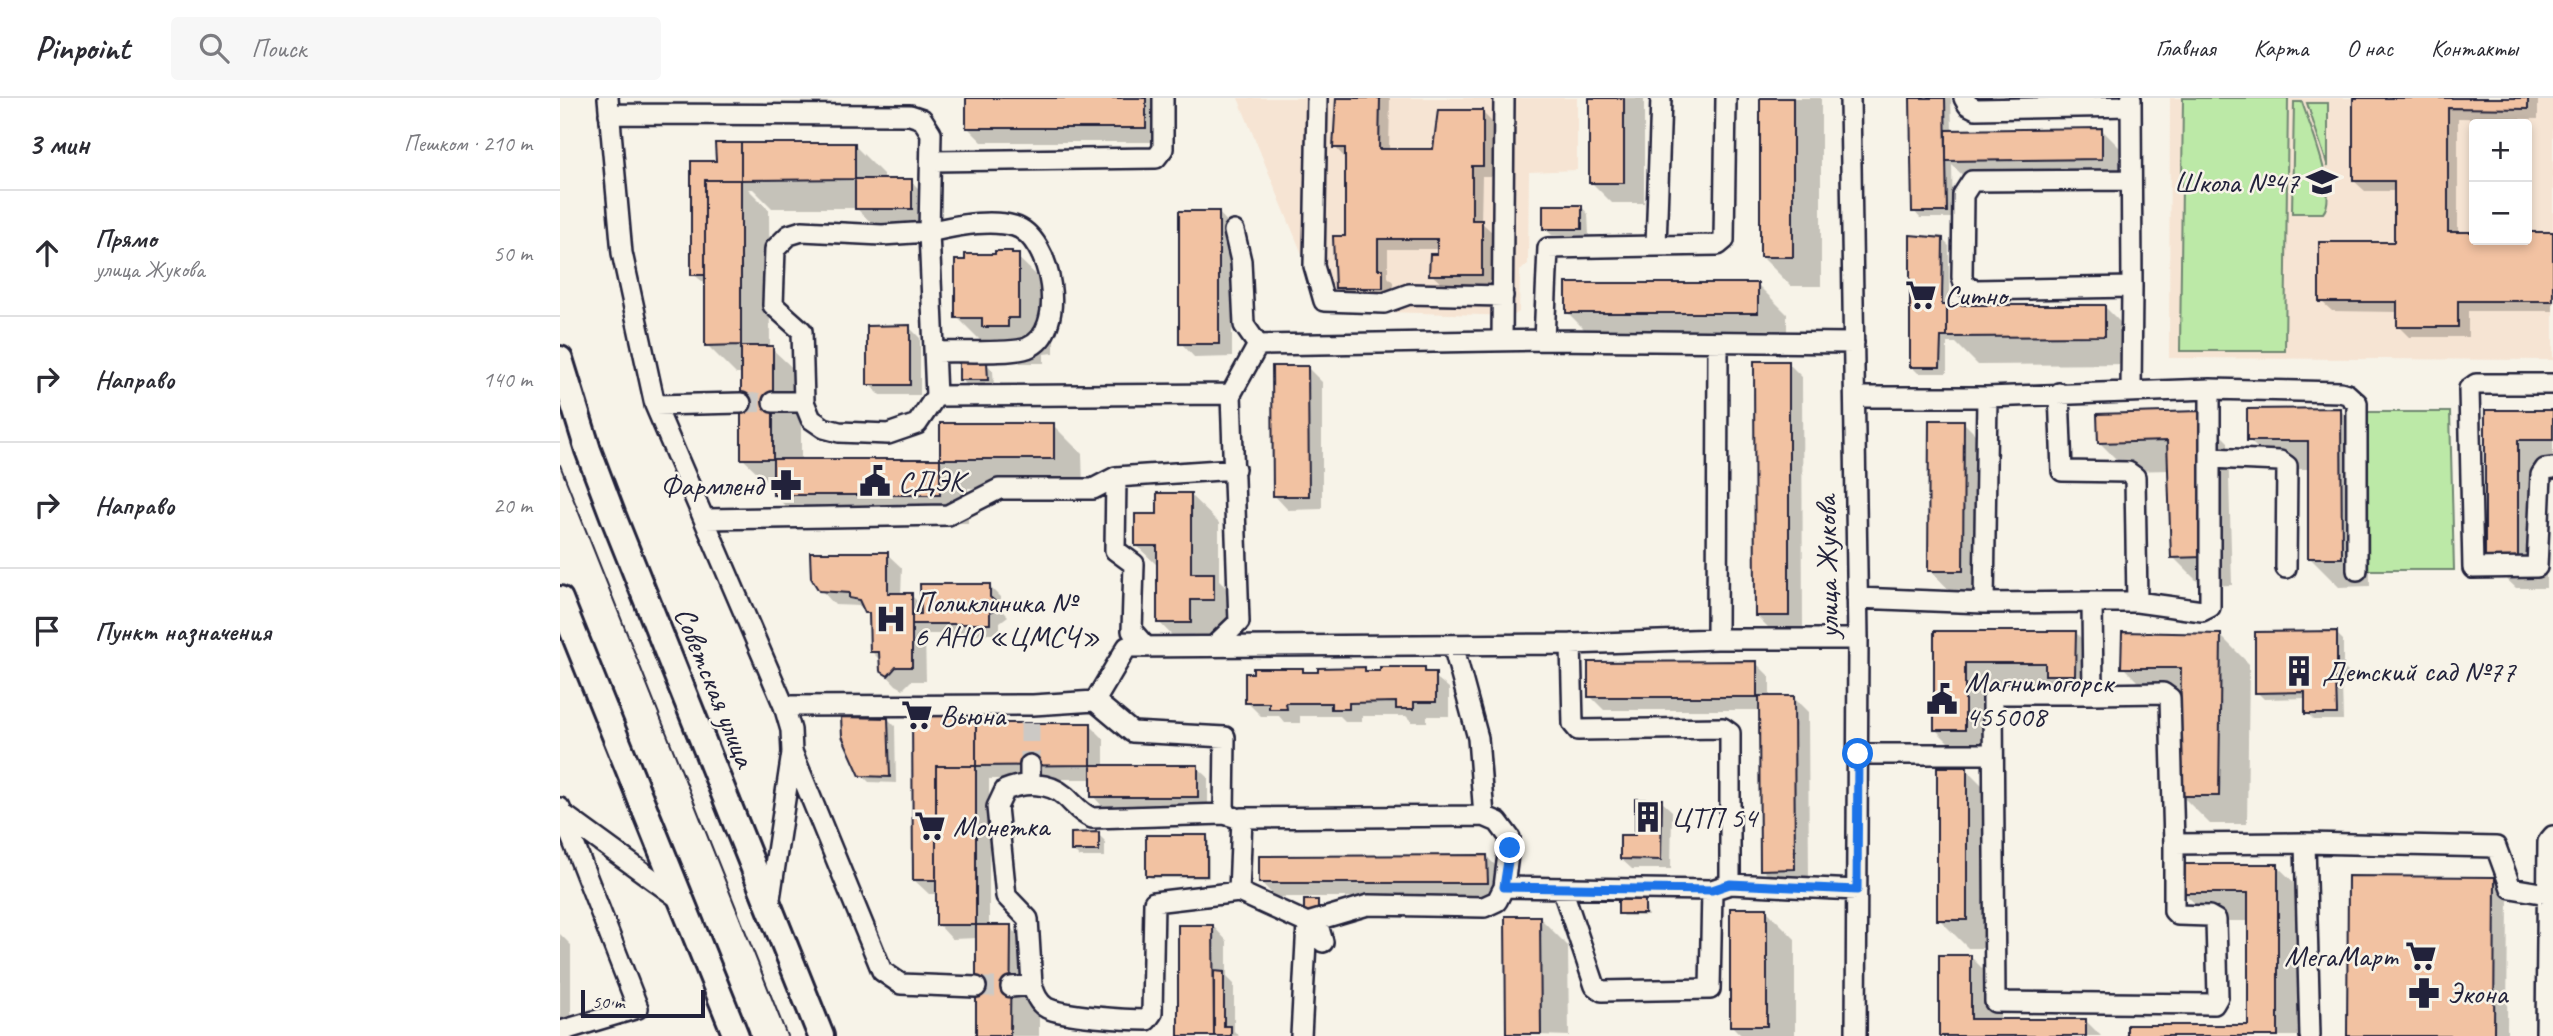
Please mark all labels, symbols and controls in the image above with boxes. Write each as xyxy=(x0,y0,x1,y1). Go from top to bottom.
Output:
search box xyxy=(171,17,661,80)
text: Pinpoint xyxy=(35,27,129,69)
icon: search xyxy=(195,29,233,67)
text: Поиск xyxy=(251,32,306,65)
text: Главная xyxy=(2155,33,2216,63)
text: Карта xyxy=(2254,33,2308,63)
text: О нас xyxy=(2346,33,2393,63)
text: Контакты xyxy=(2431,33,2518,63)
map controls xyxy=(2469,119,2532,245)
button: + xyxy=(2469,119,2532,182)
text: 3 мин xyxy=(28,125,89,163)
text: Пешком · 210 m xyxy=(404,129,532,158)
place label: Школа №47 xyxy=(2174,163,2300,201)
school or university icon: Школа №47 xyxy=(2305,165,2339,199)
button: − xyxy=(2469,182,2532,245)
text: Прямо xyxy=(95,222,157,255)
icon: ahead xyxy=(28,234,66,272)
text: 50 m xyxy=(493,239,532,268)
text: улица Жукова xyxy=(95,255,204,284)
place label: Ситно xyxy=(1944,276,2010,314)
supermarket icon: Ситно xyxy=(1904,278,1938,312)
icon: right xyxy=(28,360,66,398)
text: Направо xyxy=(95,363,174,396)
text: 140 m xyxy=(483,365,532,394)
place label: СДЭК xyxy=(898,462,970,500)
public building icon: СДЭК xyxy=(858,464,892,498)
place label: Фармленд xyxy=(660,466,765,504)
pharmacy icon: Фармленд xyxy=(769,468,803,502)
icon: right xyxy=(28,486,66,524)
text: Направо xyxy=(95,489,174,522)
text: 20 m xyxy=(493,491,532,520)
street label: улица Жукова xyxy=(1807,493,1847,641)
place label: Поликлиника № 6 АНО «ЦМСЧ» xyxy=(914,583,1100,655)
street label: Советская улица xyxy=(666,601,765,774)
hospital icon: Поликлиника № 6 АНО «ЦМСЧ» xyxy=(874,602,908,636)
icon: arrive xyxy=(28,612,66,650)
text: Пункт назначения xyxy=(95,615,271,648)
place label: Детский сад №77 xyxy=(2322,652,2517,690)
building icon: Детский сад №77 xyxy=(2282,654,2316,688)
place label: Магнитогорск 455008 xyxy=(1965,663,2116,735)
public building icon: Магнитогорск 455008 xyxy=(1925,682,1959,716)
place label: Вьюна xyxy=(940,696,1007,734)
supermarket icon: Вьюна xyxy=(900,698,934,732)
route start xyxy=(1842,738,1873,769)
place label: ЦТП 54 xyxy=(1671,798,1759,836)
building icon: ЦТП 54 xyxy=(1631,800,1665,834)
place label: Монетка xyxy=(953,807,1052,845)
supermarket icon: Монетка xyxy=(913,809,947,843)
route end xyxy=(1494,832,1525,863)
place label: МегаМарт xyxy=(2284,937,2399,975)
supermarket icon: МегаМарт xyxy=(2404,939,2438,973)
place label: Экона xyxy=(2447,974,2509,1012)
pharmacy icon: Экона xyxy=(2407,976,2441,1010)
scale bar xyxy=(581,987,705,1019)
text: 50 m xyxy=(592,990,624,1014)

